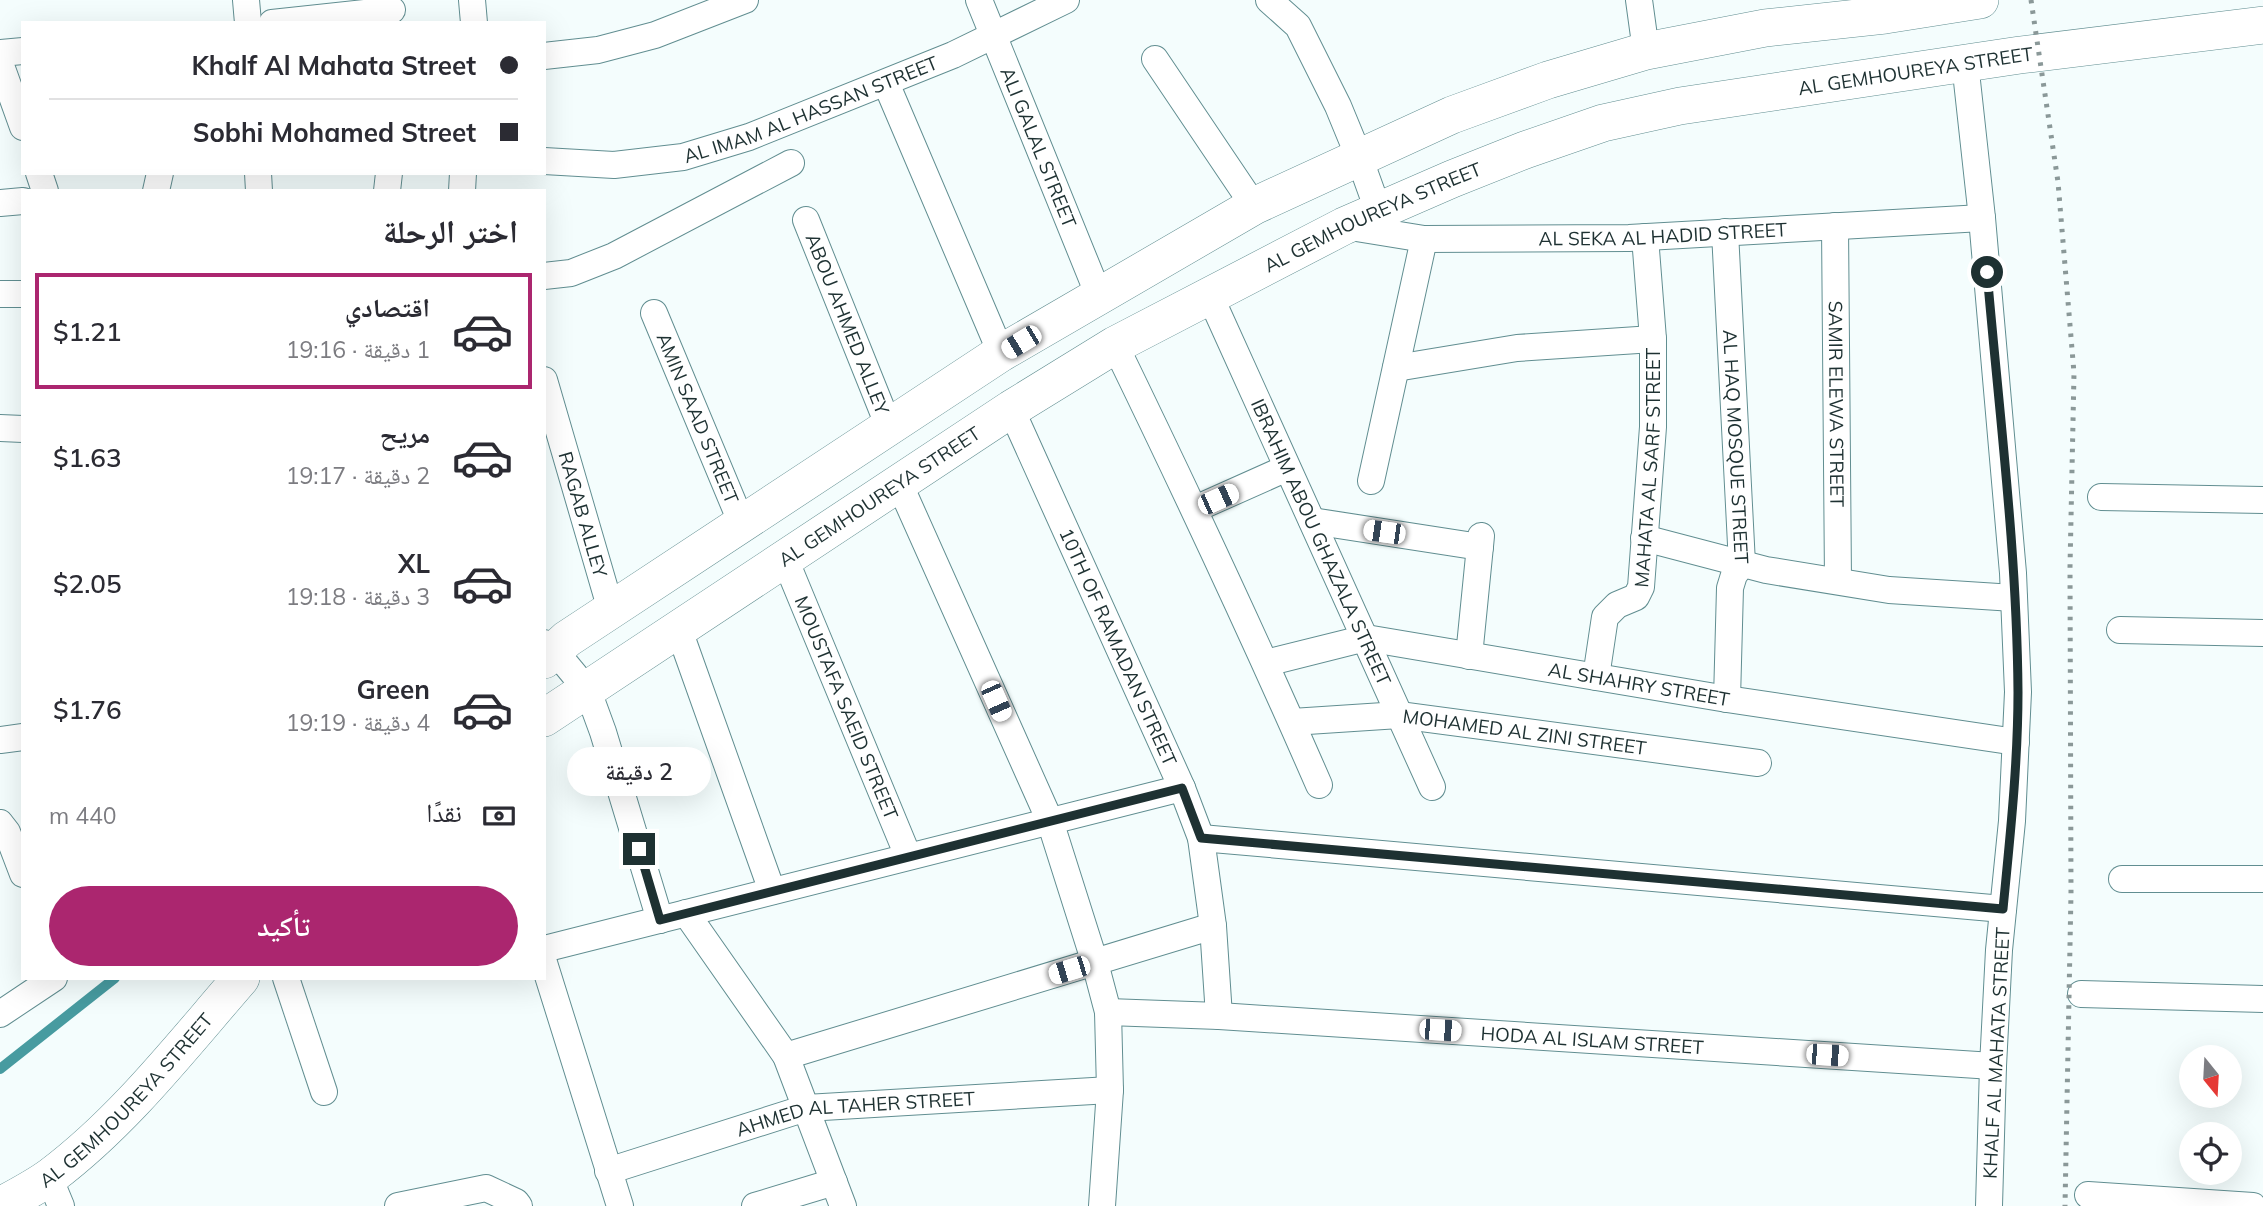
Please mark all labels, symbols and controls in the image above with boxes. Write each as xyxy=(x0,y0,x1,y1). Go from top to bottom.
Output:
street label: AL GEMHOUREYA STREET xyxy=(1796,41,2035,100)
text: Khalf Al Mahata Street xyxy=(192,49,476,82)
street label: AL IMAM AL HASSAN STREET xyxy=(681,50,942,168)
street label: ALI GALAL STREET xyxy=(995,64,1082,232)
text: Sobhi Mohamed Street xyxy=(193,116,476,149)
street label: AL GEMHOUREYA STREET xyxy=(1260,156,1485,278)
text: اختر الرحلة xyxy=(383,211,518,251)
street label: AL SEKA AL HADID STREET xyxy=(1539,217,1788,250)
street label: ABOU AHMED ALLEY xyxy=(801,230,895,418)
route start xyxy=(1971,256,2003,288)
text: اقتصادي xyxy=(345,291,430,324)
icon: car xyxy=(451,300,514,363)
street label: SAMIR ELEWA STREET xyxy=(1824,301,1849,508)
text: $1.21 xyxy=(53,315,122,348)
car xyxy=(998,322,1045,362)
street label: AMIN SAAD STREET xyxy=(652,329,744,508)
street label: AL HAQ MOSQUE STREET xyxy=(1718,329,1754,565)
text: 1 دقيقة · 19:16 xyxy=(286,335,430,364)
street label: MAHATA AL SARF STREET xyxy=(1629,347,1665,588)
street label: IBRAHIM ABOU GHAZALA STREET xyxy=(1246,395,1397,690)
text: مريح xyxy=(380,417,430,450)
street label: AL GEMHOUREYA STREET xyxy=(774,420,985,572)
icon: car xyxy=(451,426,514,489)
text: $1.63 xyxy=(53,441,122,474)
street label: RAGAB ALLEY xyxy=(553,449,613,580)
text: 2 دقيقة · 19:17 xyxy=(286,461,430,490)
car xyxy=(1195,481,1242,517)
car xyxy=(1362,519,1407,545)
street label: 10TH OF RAMADAN STREET xyxy=(1054,524,1183,770)
text: XL xyxy=(398,547,430,580)
icon: car xyxy=(451,552,514,615)
text: $2.05 xyxy=(53,567,122,600)
text: 3 دقيقة · 19:18 xyxy=(286,582,430,611)
street label: MOUSTAFA SAEID STREET xyxy=(790,592,904,824)
street label: AL SHAHRY STREET xyxy=(1547,657,1732,711)
text: Green xyxy=(357,673,430,706)
icon: car xyxy=(451,678,514,741)
car xyxy=(978,678,1015,724)
text: $1.76 xyxy=(53,693,122,726)
street label: MOHAMED AL ZINI STREET xyxy=(1401,704,1648,760)
text: 4 دقيقة · 19:19 xyxy=(286,708,430,737)
callout: 2 دقيقة xyxy=(567,748,711,796)
text: 2 دقيقة xyxy=(605,757,673,786)
text: نقدًا xyxy=(426,796,462,829)
icon: cash xyxy=(480,797,518,835)
text: 440 m xyxy=(49,801,117,830)
route end xyxy=(623,833,655,865)
button: تأكيد xyxy=(49,886,518,966)
street label: KHALF AL MAHATA STREET xyxy=(1977,926,2015,1179)
car xyxy=(1046,954,1093,986)
street label: AL GEMHOUREYA STREET xyxy=(35,1008,218,1193)
car xyxy=(1419,1018,1462,1042)
street label: HODA AL ISLAM STREET xyxy=(1480,1021,1705,1059)
car xyxy=(1806,1043,1849,1067)
north arrow xyxy=(2179,1045,2242,1108)
map controls xyxy=(2179,1045,2242,1185)
street label: AHMED AL TAHER STREET xyxy=(733,1086,976,1142)
button: locate xyxy=(2179,1122,2242,1185)

